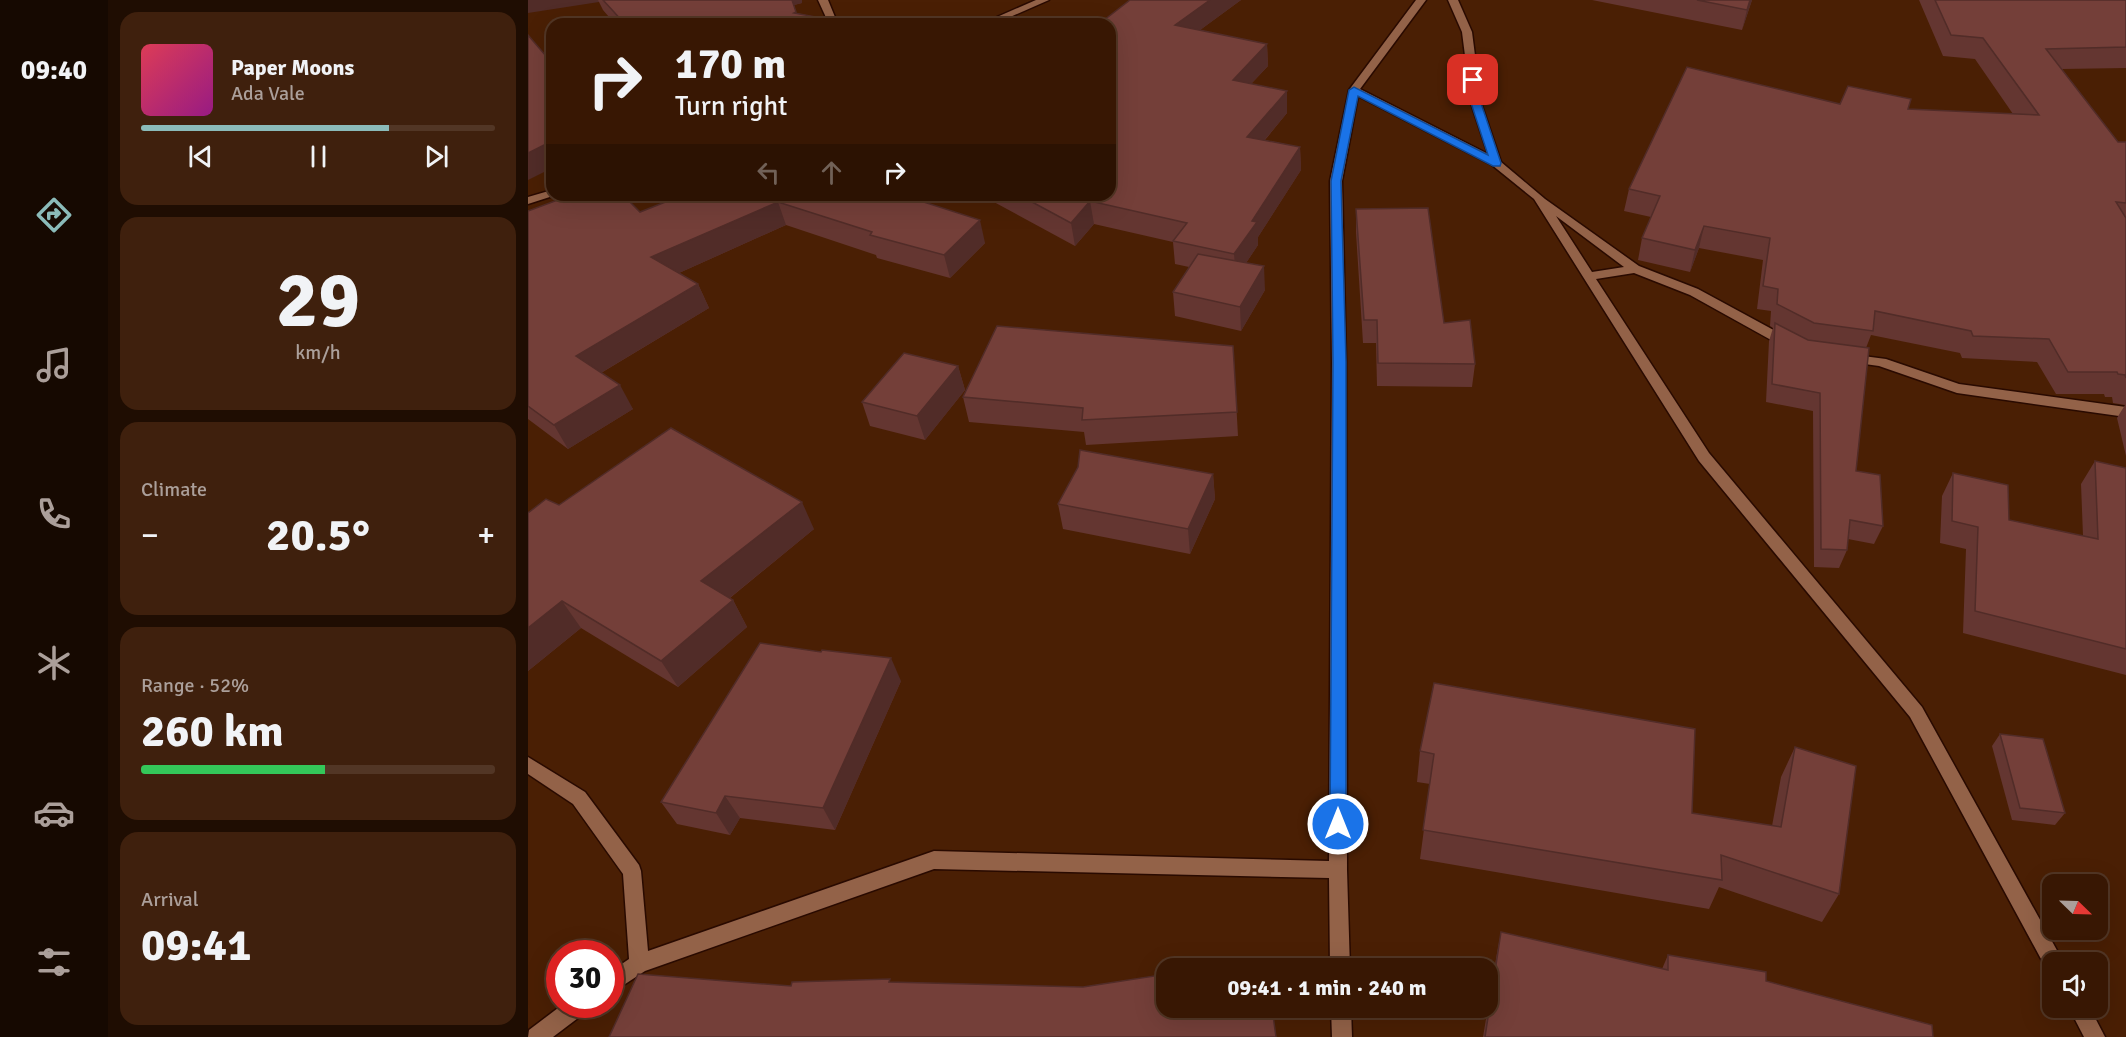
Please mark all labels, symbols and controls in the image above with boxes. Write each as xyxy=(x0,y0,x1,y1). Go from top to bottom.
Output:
text: 170 m xyxy=(675,39,786,90)
icon: right xyxy=(576,42,654,120)
text: 09:40 xyxy=(21,54,87,87)
text: Paper Moons xyxy=(231,54,354,81)
pin xyxy=(1447,54,1498,105)
icon: arrive xyxy=(1456,63,1489,96)
text: Ada Vale xyxy=(231,81,305,106)
text: Turn right xyxy=(675,90,788,123)
icon: previous xyxy=(184,140,217,173)
icon: pause xyxy=(302,140,335,173)
icon: next xyxy=(420,140,453,173)
icon: left xyxy=(752,156,785,189)
icon: ahead xyxy=(815,156,848,189)
icon: right xyxy=(878,156,911,189)
icon: directions xyxy=(33,194,75,236)
text: 29 xyxy=(276,253,360,349)
text: km/h xyxy=(295,340,341,365)
icon: music xyxy=(33,344,75,386)
text: Climate xyxy=(141,477,207,502)
icon: phone xyxy=(33,493,75,535)
text: 20.5° xyxy=(266,508,370,563)
text: − xyxy=(141,515,159,556)
text: + xyxy=(477,515,495,556)
icon: climate xyxy=(33,642,75,684)
text: Range · 52% xyxy=(141,673,249,698)
text: 260 km xyxy=(141,704,284,759)
icon: car xyxy=(33,792,75,834)
position arrow xyxy=(1306,792,1370,856)
north arrow xyxy=(2042,874,2108,940)
map controls xyxy=(2042,874,2108,1018)
text: Arrival xyxy=(141,887,199,912)
text: 09:41 xyxy=(141,918,251,973)
speed limit sign: 30 xyxy=(546,940,624,1018)
icon: filters xyxy=(33,941,75,983)
button: sound xyxy=(2042,952,2108,1018)
text: 09:41 · 1 min · 240 m xyxy=(1227,974,1427,1001)

